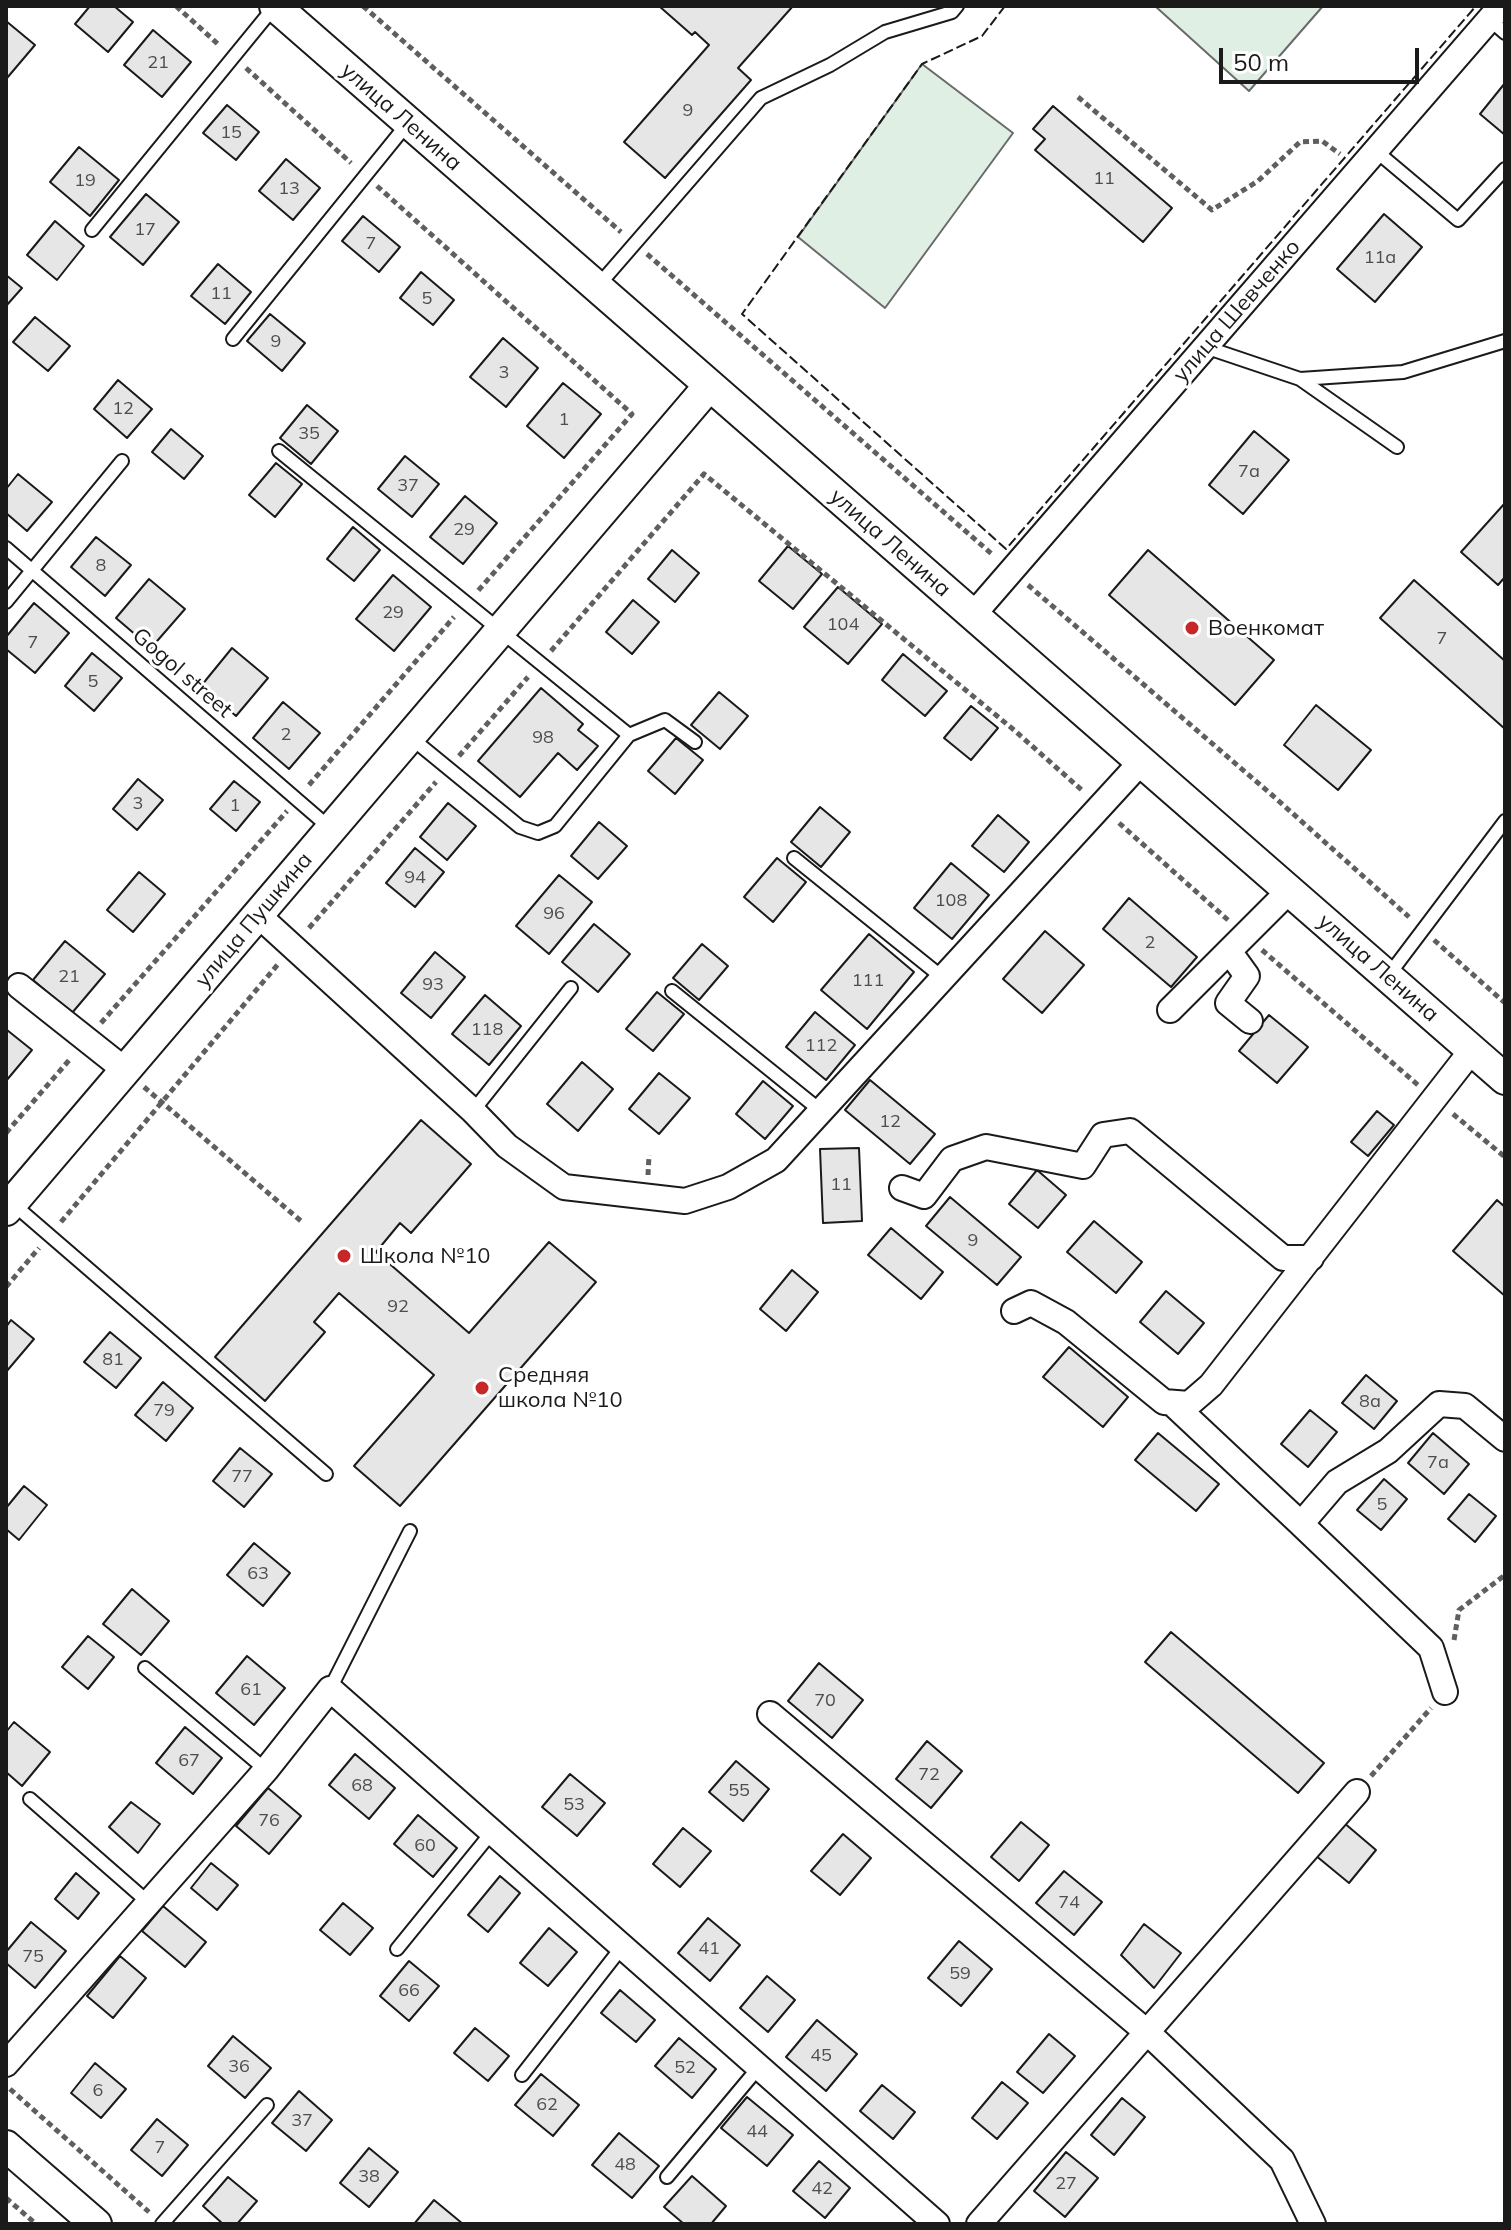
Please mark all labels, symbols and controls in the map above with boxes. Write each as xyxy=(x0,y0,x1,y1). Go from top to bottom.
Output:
scale bar xyxy=(1223,32,1423,82)
text: 50 m xyxy=(1233,47,1289,77)
house number: 21 xyxy=(147,52,169,74)
street label: улица Ленина xyxy=(335,57,467,177)
house number: 9 xyxy=(683,100,693,122)
house number: 15 xyxy=(220,122,242,144)
house number: 11 xyxy=(1093,168,1115,190)
house number: 19 xyxy=(74,170,96,192)
house number: 13 xyxy=(278,178,300,200)
house number: 17 xyxy=(134,219,156,241)
house number: 7 xyxy=(366,233,376,255)
street label: улица Шевченко xyxy=(1168,234,1306,388)
house number: 11а xyxy=(1364,247,1396,269)
house number: 11 xyxy=(210,283,232,305)
house number: 5 xyxy=(422,288,432,310)
house number: 9 xyxy=(271,331,281,353)
house number: 3 xyxy=(499,362,509,384)
house number: 12 xyxy=(112,398,134,420)
house number: 1 xyxy=(559,409,569,431)
house number: 35 xyxy=(298,423,320,445)
house number: 7а xyxy=(1238,461,1260,483)
house number: 37 xyxy=(397,475,419,497)
street label: улица Ленина xyxy=(824,483,956,603)
house number: 29 xyxy=(453,519,475,541)
house number: 8 xyxy=(96,555,106,577)
house number: 29 xyxy=(382,602,404,624)
house number: 104 xyxy=(827,614,859,636)
place label: Военкомат xyxy=(1208,615,1324,641)
marker: Военкомат xyxy=(1183,619,1201,637)
street label: Gogol street xyxy=(127,623,237,723)
house number: 7 xyxy=(1437,628,1447,650)
house number: 7 xyxy=(28,632,38,654)
house number: 5 xyxy=(88,671,98,693)
house number: 2 xyxy=(281,724,291,746)
house number: 98 xyxy=(532,727,554,749)
house number: 3 xyxy=(133,793,143,815)
house number: 1 xyxy=(230,795,240,817)
street label: улица Пушкина xyxy=(190,847,318,993)
house number: 94 xyxy=(404,867,426,889)
house number: 108 xyxy=(935,890,967,912)
house number: 96 xyxy=(543,903,565,925)
street label: улица Ленина xyxy=(1312,908,1444,1028)
house number: 2 xyxy=(1145,932,1155,954)
house number: 21 xyxy=(58,966,80,988)
house number: 111 xyxy=(852,970,884,992)
house number: 93 xyxy=(422,974,444,996)
house number: 118 xyxy=(471,1019,503,1041)
house number: 112 xyxy=(805,1035,837,1057)
house number: 12 xyxy=(879,1111,901,1133)
house number: 11 xyxy=(830,1174,852,1196)
house number: 9 xyxy=(968,1230,978,1252)
place label: Школа №10 xyxy=(360,1243,491,1269)
marker: Школа №10 xyxy=(335,1247,353,1265)
house number: 92 xyxy=(387,1296,409,1318)
house number: 81 xyxy=(102,1349,124,1371)
place label: Средняя школа №10 xyxy=(498,1362,623,1414)
marker: Средняя школа №10 xyxy=(473,1379,491,1397)
house number: 8а xyxy=(1359,1391,1381,1413)
house number: 79 xyxy=(153,1400,175,1422)
house number: 7а xyxy=(1427,1452,1449,1474)
house number: 77 xyxy=(231,1466,253,1488)
house number: 5 xyxy=(1377,1494,1387,1516)
house number: 63 xyxy=(247,1563,269,1585)
house number: 61 xyxy=(240,1679,262,1701)
house number: 70 xyxy=(814,1690,836,1712)
house number: 67 xyxy=(178,1750,200,1772)
house number: 72 xyxy=(918,1764,940,1786)
house number: 68 xyxy=(351,1775,373,1797)
house number: 55 xyxy=(728,1780,750,1802)
house number: 53 xyxy=(563,1794,585,1816)
house number: 76 xyxy=(258,1810,280,1832)
house number: 60 xyxy=(414,1835,436,1857)
house number: 74 xyxy=(1058,1892,1080,1914)
house number: 41 xyxy=(698,1938,720,1960)
house number: 75 xyxy=(22,1946,44,1968)
house number: 59 xyxy=(949,1963,971,1985)
house number: 66 xyxy=(398,1980,420,2002)
house number: 45 xyxy=(810,2045,832,2067)
house number: 36 xyxy=(228,2056,250,2078)
house number: 52 xyxy=(674,2057,696,2079)
house number: 6 xyxy=(93,2080,103,2102)
house number: 62 xyxy=(536,2094,558,2116)
house number: 37 xyxy=(291,2110,313,2132)
house number: 44 xyxy=(746,2121,768,2143)
house number: 7 xyxy=(155,2137,165,2159)
house number: 48 xyxy=(614,2154,636,2176)
house number: 38 xyxy=(358,2166,380,2188)
house number: 27 xyxy=(1055,2173,1077,2195)
house number: 42 xyxy=(811,2178,833,2200)

